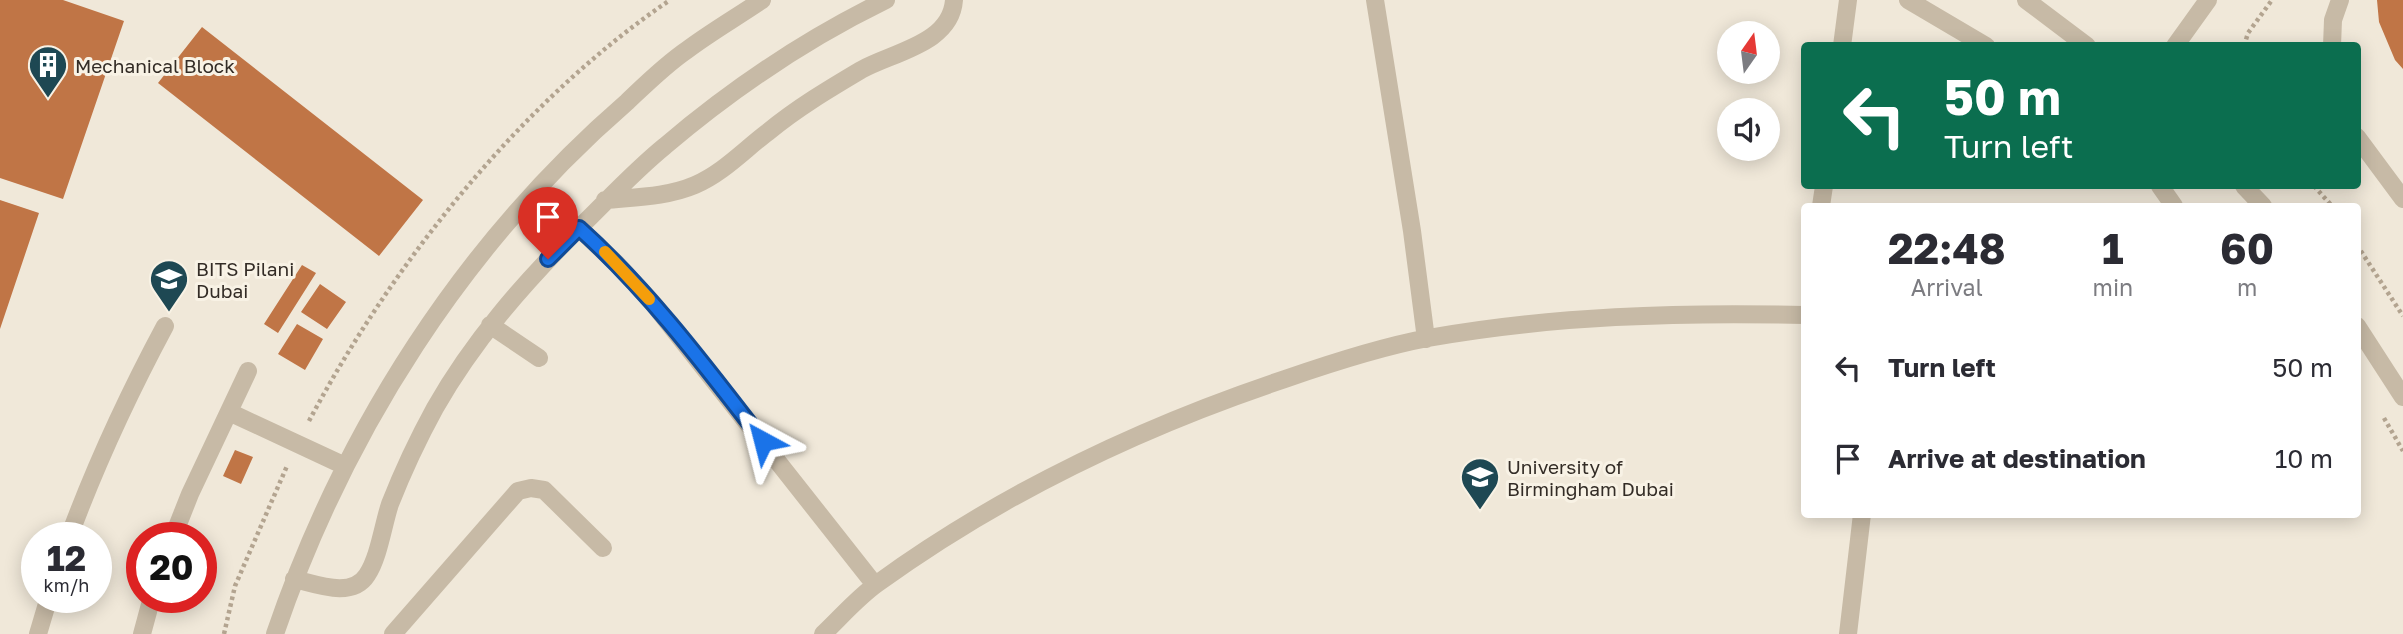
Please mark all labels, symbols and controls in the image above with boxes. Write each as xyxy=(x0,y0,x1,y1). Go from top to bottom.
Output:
north arrow xyxy=(1717,21,1780,84)
map controls xyxy=(1717,21,1780,161)
building icon: Mechanical Block xyxy=(27,44,69,99)
place label: Mechanical Block xyxy=(75,54,235,77)
text: 50 m xyxy=(1944,67,2061,126)
icon: left xyxy=(1829,70,1920,161)
button: sound xyxy=(1717,98,1780,161)
text: Turn left xyxy=(1944,127,2073,165)
pin xyxy=(518,187,578,259)
icon: arrive xyxy=(529,198,567,236)
text: 22:48 xyxy=(1888,223,2006,273)
text: 1 xyxy=(2102,223,2124,273)
text: 60 xyxy=(2220,223,2274,273)
place label: BITS Pilani Dubai xyxy=(196,257,294,302)
school or university icon: BITS Pilani Dubai xyxy=(148,258,190,313)
text: Arrival xyxy=(1911,273,1983,301)
text: min xyxy=(2093,273,2133,301)
text: m xyxy=(2237,273,2257,301)
icon: left xyxy=(1829,349,1867,387)
text: Turn left xyxy=(1888,352,1996,383)
text: 50 m xyxy=(2272,352,2333,383)
position arrow xyxy=(726,404,800,478)
icon: arrive xyxy=(1829,440,1867,478)
text: Arrive at destination xyxy=(1888,443,2146,474)
text: 10 m xyxy=(2275,443,2333,474)
place label: University of Birmingham Dubai xyxy=(1507,455,1674,500)
school or university icon: University of Birmingham Dubai xyxy=(1459,456,1501,511)
speed limit sign: 20 xyxy=(126,522,217,613)
text: 12 xyxy=(47,537,86,579)
text: km/h xyxy=(44,574,89,596)

